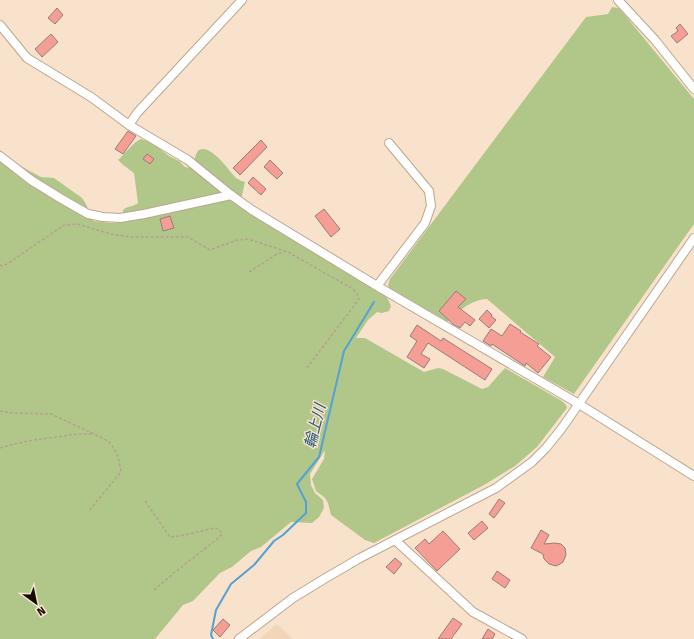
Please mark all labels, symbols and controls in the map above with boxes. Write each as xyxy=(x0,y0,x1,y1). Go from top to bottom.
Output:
water label: 輪上川 xyxy=(301,400,330,450)
north arrow xyxy=(16,583,56,623)
text: N xyxy=(35,604,48,618)

